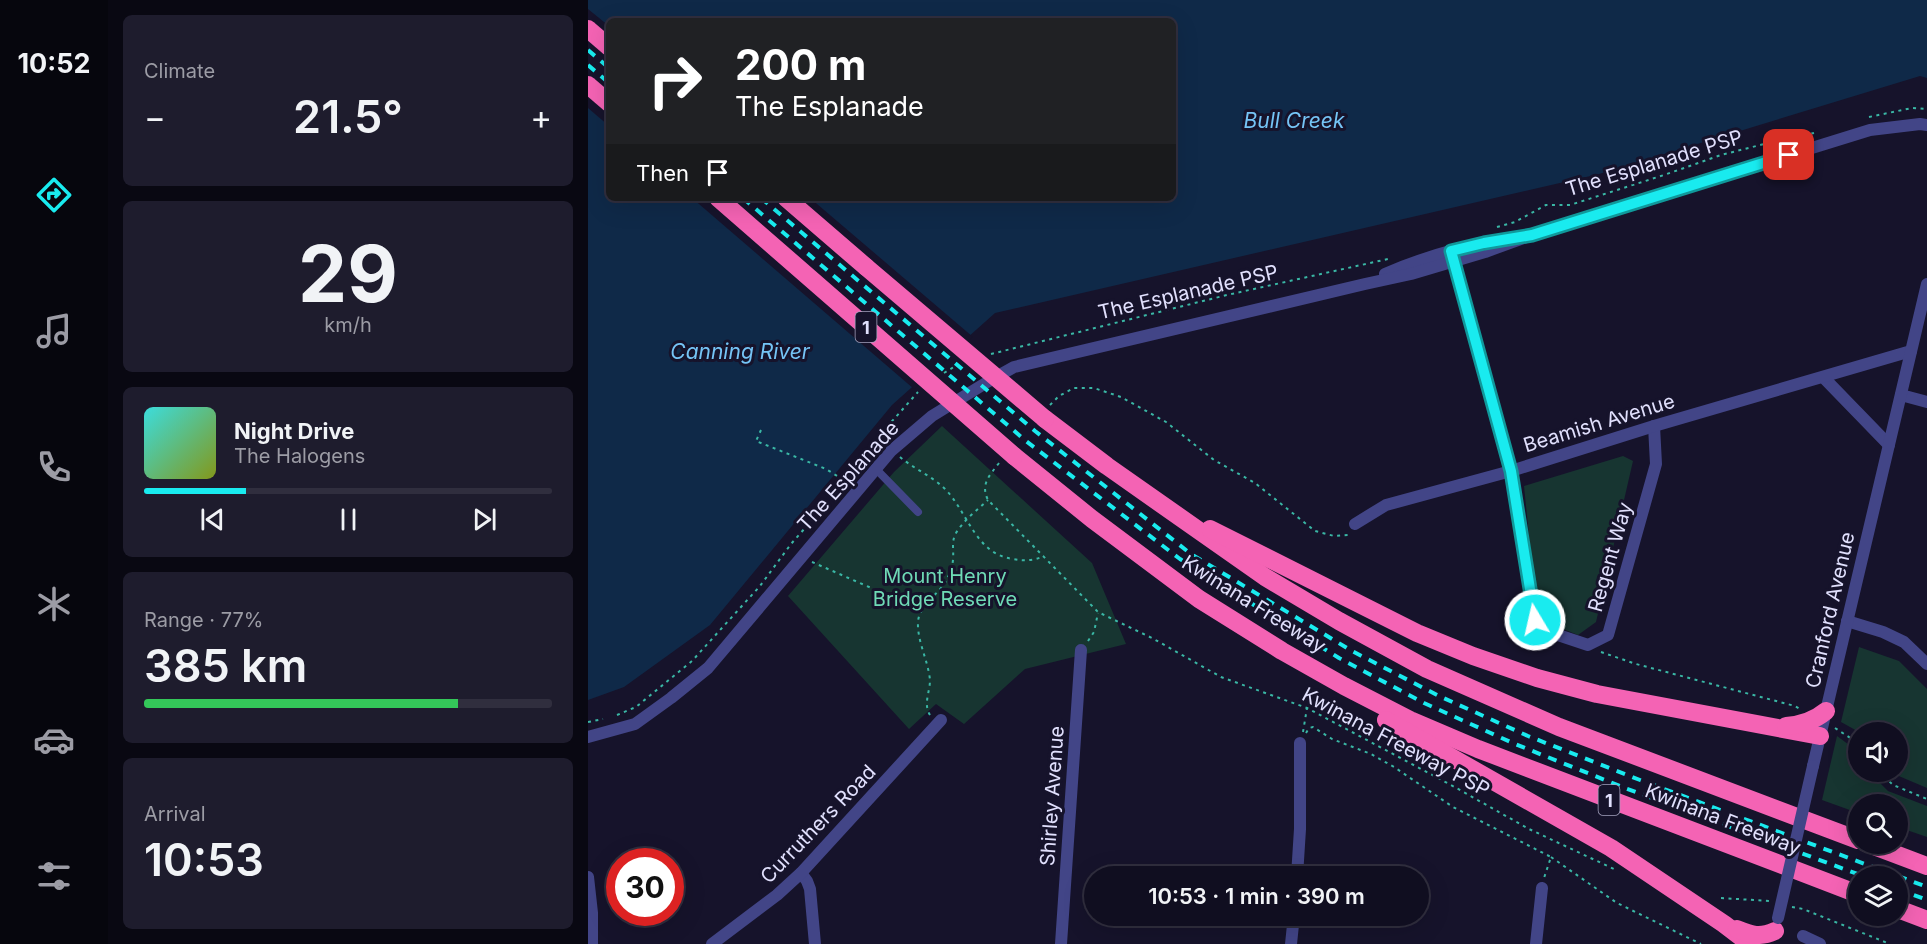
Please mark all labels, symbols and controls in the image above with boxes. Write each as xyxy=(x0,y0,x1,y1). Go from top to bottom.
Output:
text: 200 m xyxy=(735,39,866,90)
icon: right xyxy=(636,42,714,120)
text: 10:52 xyxy=(17,47,91,80)
text: Climate xyxy=(144,59,215,83)
text: 21.5° xyxy=(293,89,403,144)
text: The Esplanade xyxy=(735,90,924,123)
text: − xyxy=(144,97,166,137)
text: + xyxy=(530,97,552,137)
water label: Bull Creek xyxy=(1244,108,1345,133)
street label: The Esplanade PSP xyxy=(1563,125,1745,201)
pin xyxy=(1763,129,1814,180)
icon: arrive xyxy=(1772,138,1805,171)
icon: arrive xyxy=(701,156,734,189)
text: Then xyxy=(636,160,689,186)
icon: directions xyxy=(33,174,75,216)
text: 29 xyxy=(298,226,398,321)
street label: The Esplanade PSP xyxy=(1096,260,1280,324)
icon: music xyxy=(33,310,75,352)
road number: 1 xyxy=(856,312,876,342)
text: km/h xyxy=(324,313,372,337)
water label: Canning River xyxy=(670,339,811,364)
street label: Beamish Avenue xyxy=(1521,389,1677,457)
street label: The Esplanade xyxy=(792,416,904,536)
text: Night Drive xyxy=(234,418,354,444)
text: The Halogens xyxy=(234,444,365,468)
icon: phone xyxy=(33,446,75,488)
street label: Regent Way xyxy=(1583,499,1637,615)
icon: previous xyxy=(196,503,229,536)
icon: pause xyxy=(332,503,365,536)
icon: next xyxy=(468,503,501,536)
street label: Cranford Avenue xyxy=(1800,530,1860,690)
street label: Kwinana Freeway xyxy=(1178,550,1330,658)
park label: Mount Henry Bridge Reserve xyxy=(873,564,1017,611)
icon: climate xyxy=(33,583,75,625)
position arrow xyxy=(1503,588,1567,652)
text: Range · 77% xyxy=(144,608,263,632)
text: 385 km xyxy=(144,638,307,693)
street label: Kwinana Freeway PSP xyxy=(1298,682,1494,802)
icon: car xyxy=(33,719,75,761)
map controls xyxy=(1848,722,1908,926)
button: sound xyxy=(1848,722,1908,782)
street label: Shirley Avenue xyxy=(1035,725,1069,867)
street label: Curruthers Road xyxy=(755,760,881,888)
street label: Kwinana Freeway xyxy=(1642,778,1804,860)
road number: 1 xyxy=(1598,785,1620,815)
button: search xyxy=(1848,794,1908,854)
text: Arrival xyxy=(144,802,206,826)
text: 10:53 xyxy=(144,832,264,887)
speed limit sign: 30 xyxy=(606,848,684,926)
icon: filters xyxy=(33,855,75,897)
button: layers xyxy=(1848,866,1908,926)
text: 10:53 · 1 min · 390 m xyxy=(1148,883,1365,909)

